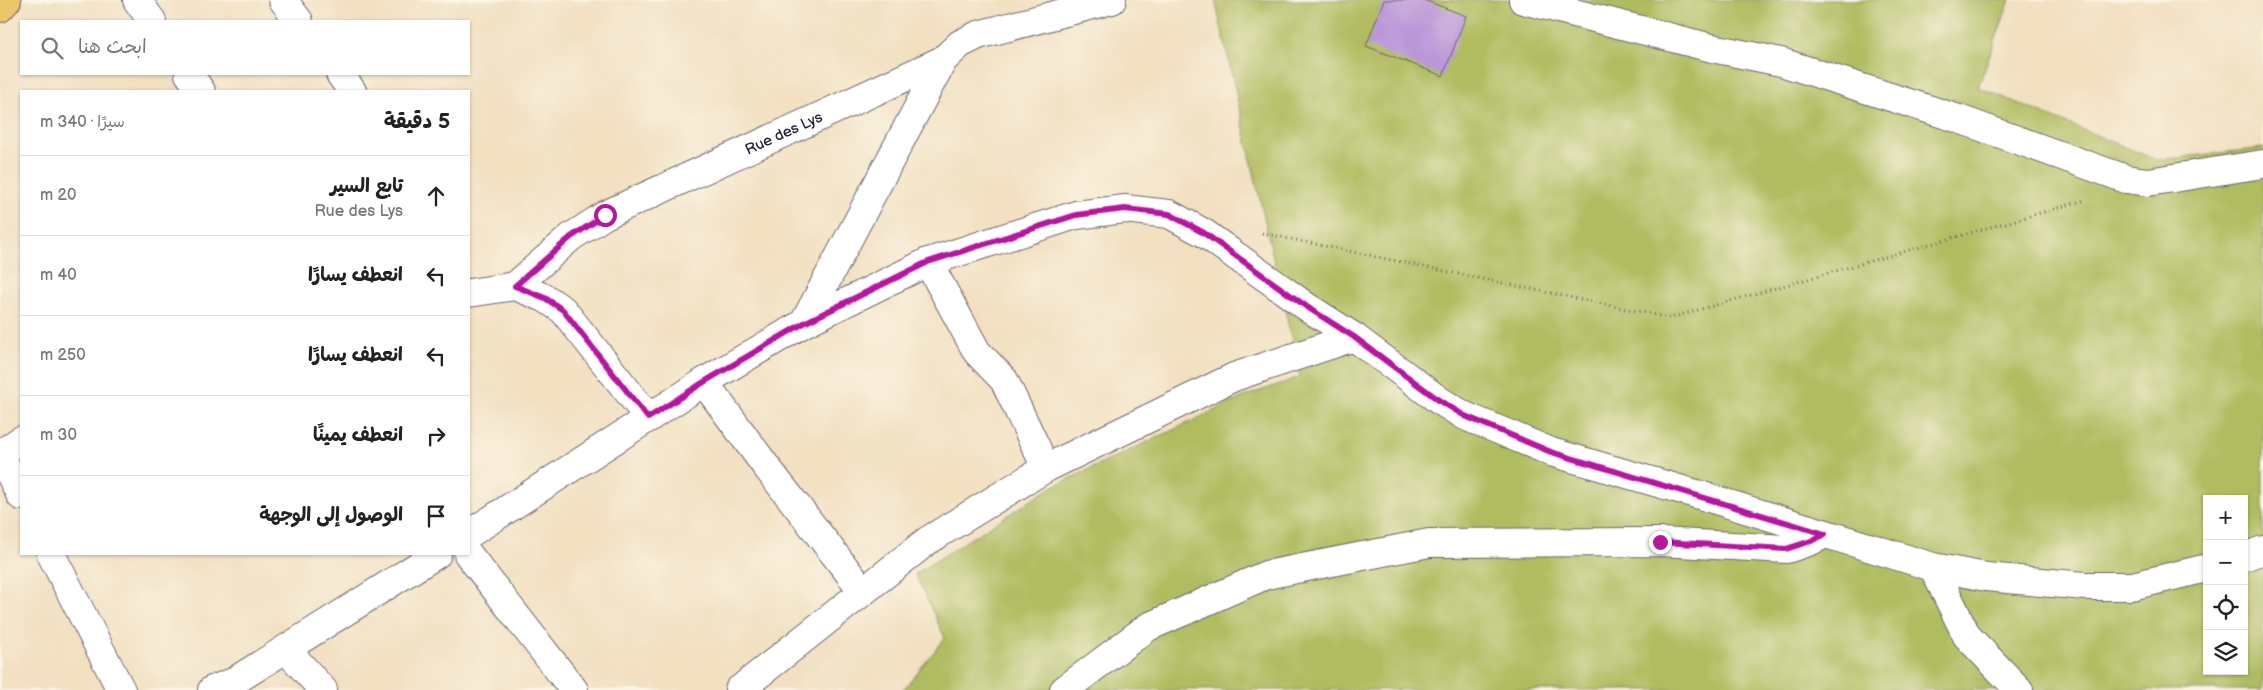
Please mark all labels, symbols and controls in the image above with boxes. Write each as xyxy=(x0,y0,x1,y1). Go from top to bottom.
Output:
search box xyxy=(20,20,470,75)
icon: search xyxy=(38,34,66,62)
text: ابحث هنا xyxy=(78,36,147,59)
street label: Rue des Lys xyxy=(742,107,826,159)
text: 5 دقيقة xyxy=(384,109,450,134)
text: سيرًا · 340 m xyxy=(40,113,125,132)
text: تابع السير xyxy=(330,175,403,198)
icon: ahead xyxy=(422,182,450,210)
text: 20 m xyxy=(40,186,76,205)
text: Rue des Lys xyxy=(314,202,403,221)
route start xyxy=(594,204,617,227)
icon: left xyxy=(422,262,450,290)
text: انعطف يسارًا xyxy=(308,264,403,287)
text: 40 m xyxy=(40,266,77,285)
icon: left xyxy=(422,342,450,370)
text: انعطف يسارًا xyxy=(308,344,403,367)
text: 250 m xyxy=(40,346,86,365)
icon: right xyxy=(422,422,450,450)
text: انعطف يمينًا xyxy=(313,424,403,447)
text: 30 m xyxy=(40,426,77,445)
map controls xyxy=(2203,495,2248,675)
button: + xyxy=(2203,495,2248,540)
icon: arrive xyxy=(422,502,450,530)
text: الوصول إلى الوجهة xyxy=(259,504,403,527)
route end xyxy=(1649,531,1672,554)
button: − xyxy=(2203,540,2248,585)
button: locate xyxy=(2203,585,2248,630)
button: layers xyxy=(2203,630,2248,675)

